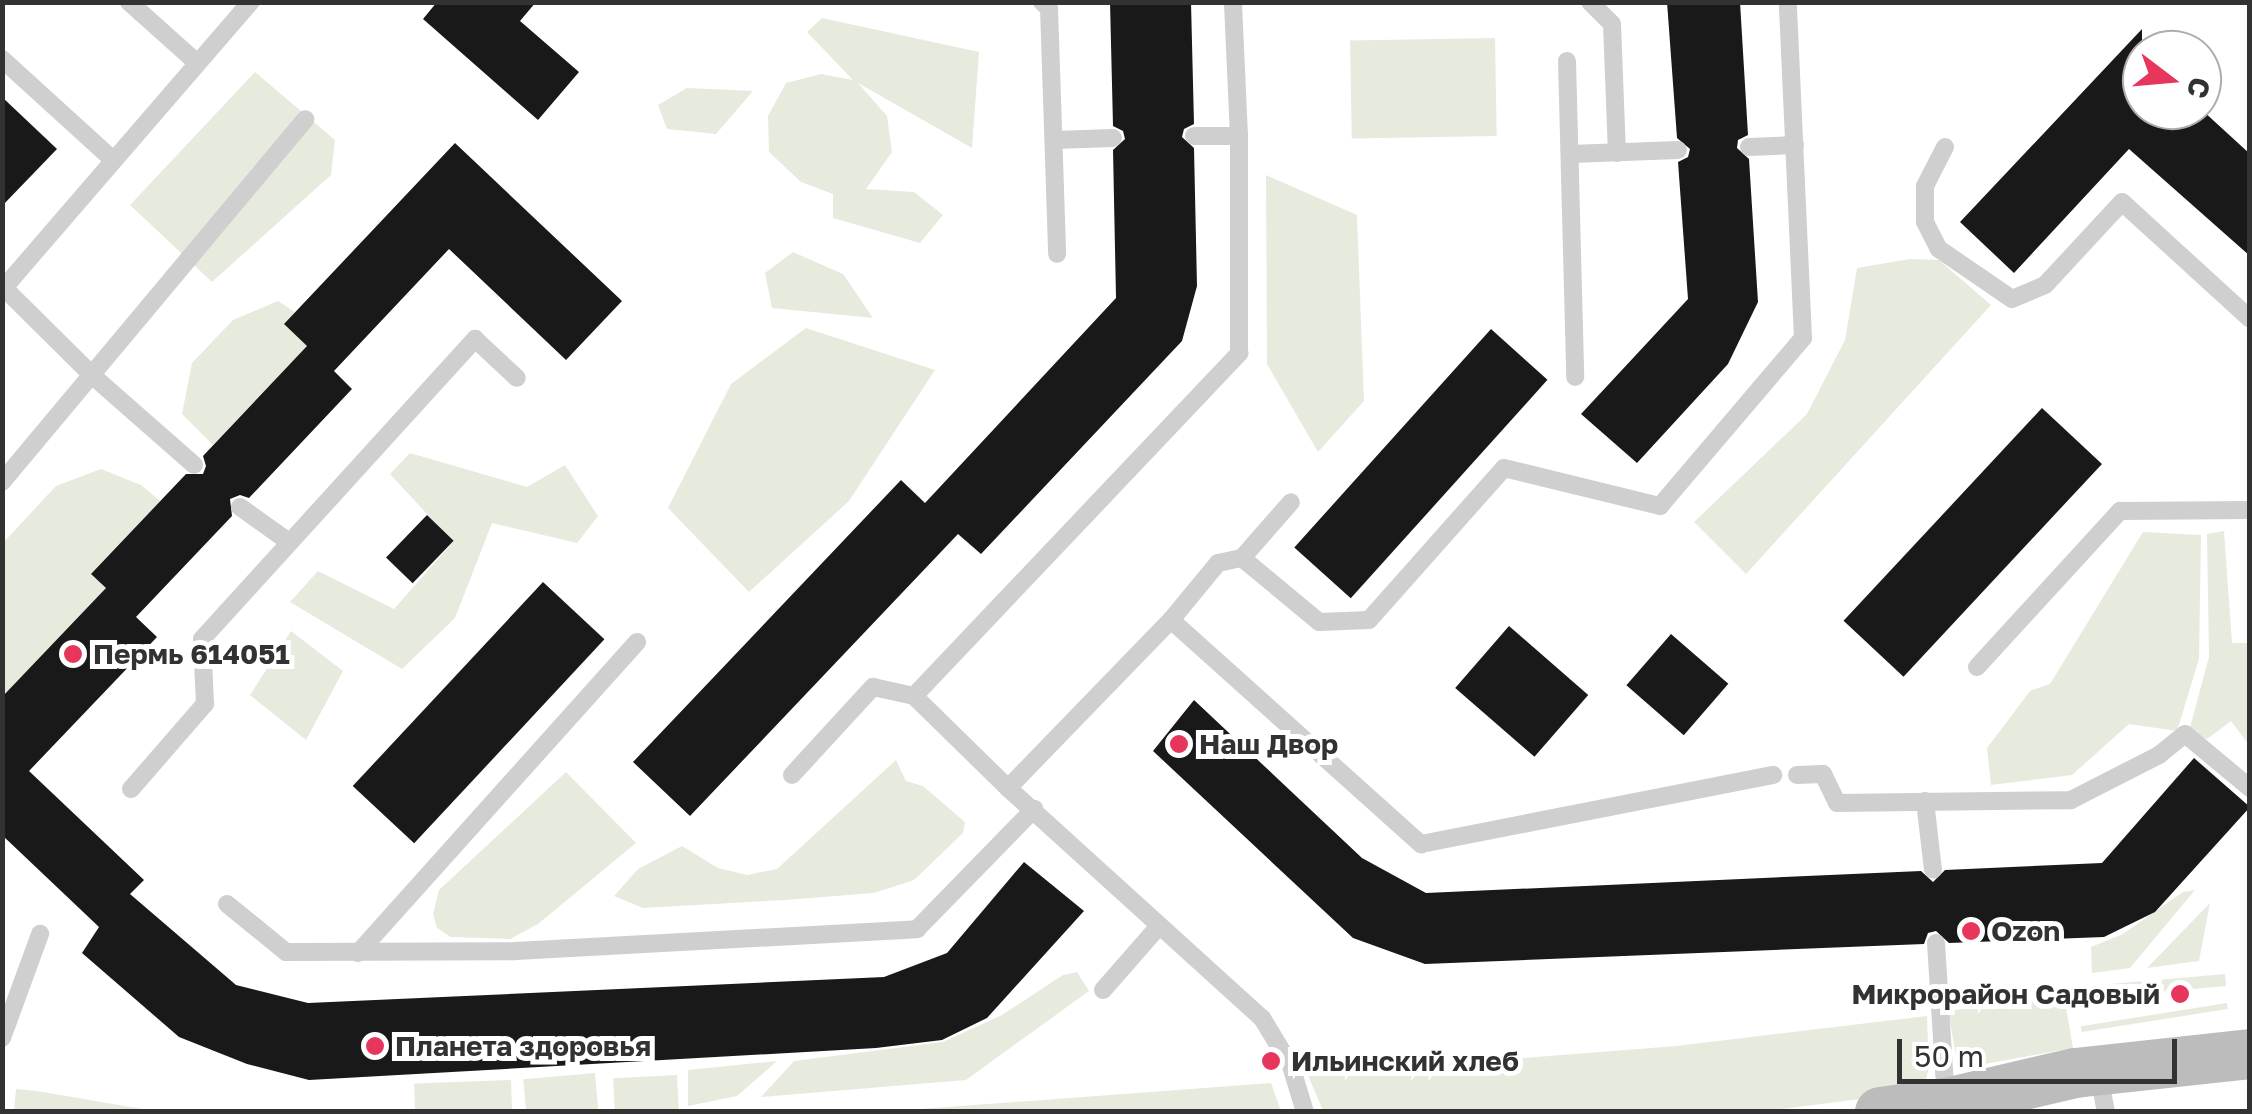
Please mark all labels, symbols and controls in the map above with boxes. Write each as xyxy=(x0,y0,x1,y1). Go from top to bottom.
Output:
north arrow xyxy=(2122,30,2222,130)
text: С xyxy=(2181,74,2218,102)
place label: Пермь 614051 xyxy=(93,637,290,671)
marker: Пермь 614051 xyxy=(62,643,84,665)
place label: Наш Двор xyxy=(1199,727,1338,761)
marker: Наш Двор xyxy=(1168,733,1190,755)
place label: Ozon xyxy=(1991,914,2060,948)
marker: Ozon xyxy=(1960,920,1982,942)
place label: Микрорайон Садовый xyxy=(1851,977,2160,1011)
marker: Микрорайон Садовый xyxy=(2169,983,2191,1005)
scale bar xyxy=(1902,1019,2182,1081)
place label: Планета здоровья xyxy=(395,1029,651,1063)
marker: Планета здоровья xyxy=(364,1035,386,1057)
text: 50 m xyxy=(1914,1038,1984,1074)
place label: Ильинский хлеб xyxy=(1291,1044,1519,1078)
marker: Ильинский хлеб xyxy=(1260,1050,1282,1072)

